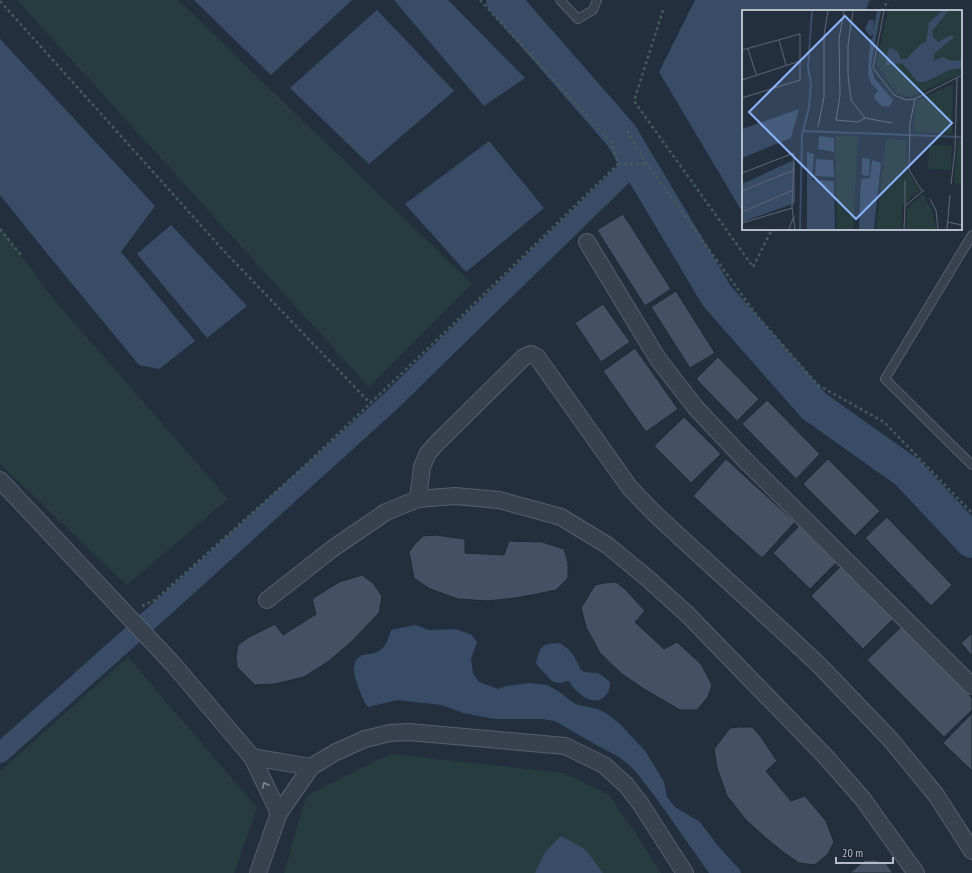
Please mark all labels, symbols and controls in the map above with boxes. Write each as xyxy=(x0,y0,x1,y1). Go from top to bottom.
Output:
inset map xyxy=(742,10,962,230)
one-way arrow xyxy=(262,782,270,789)
scale bar xyxy=(836,839,893,865)
text: 20 m xyxy=(842,845,863,860)

